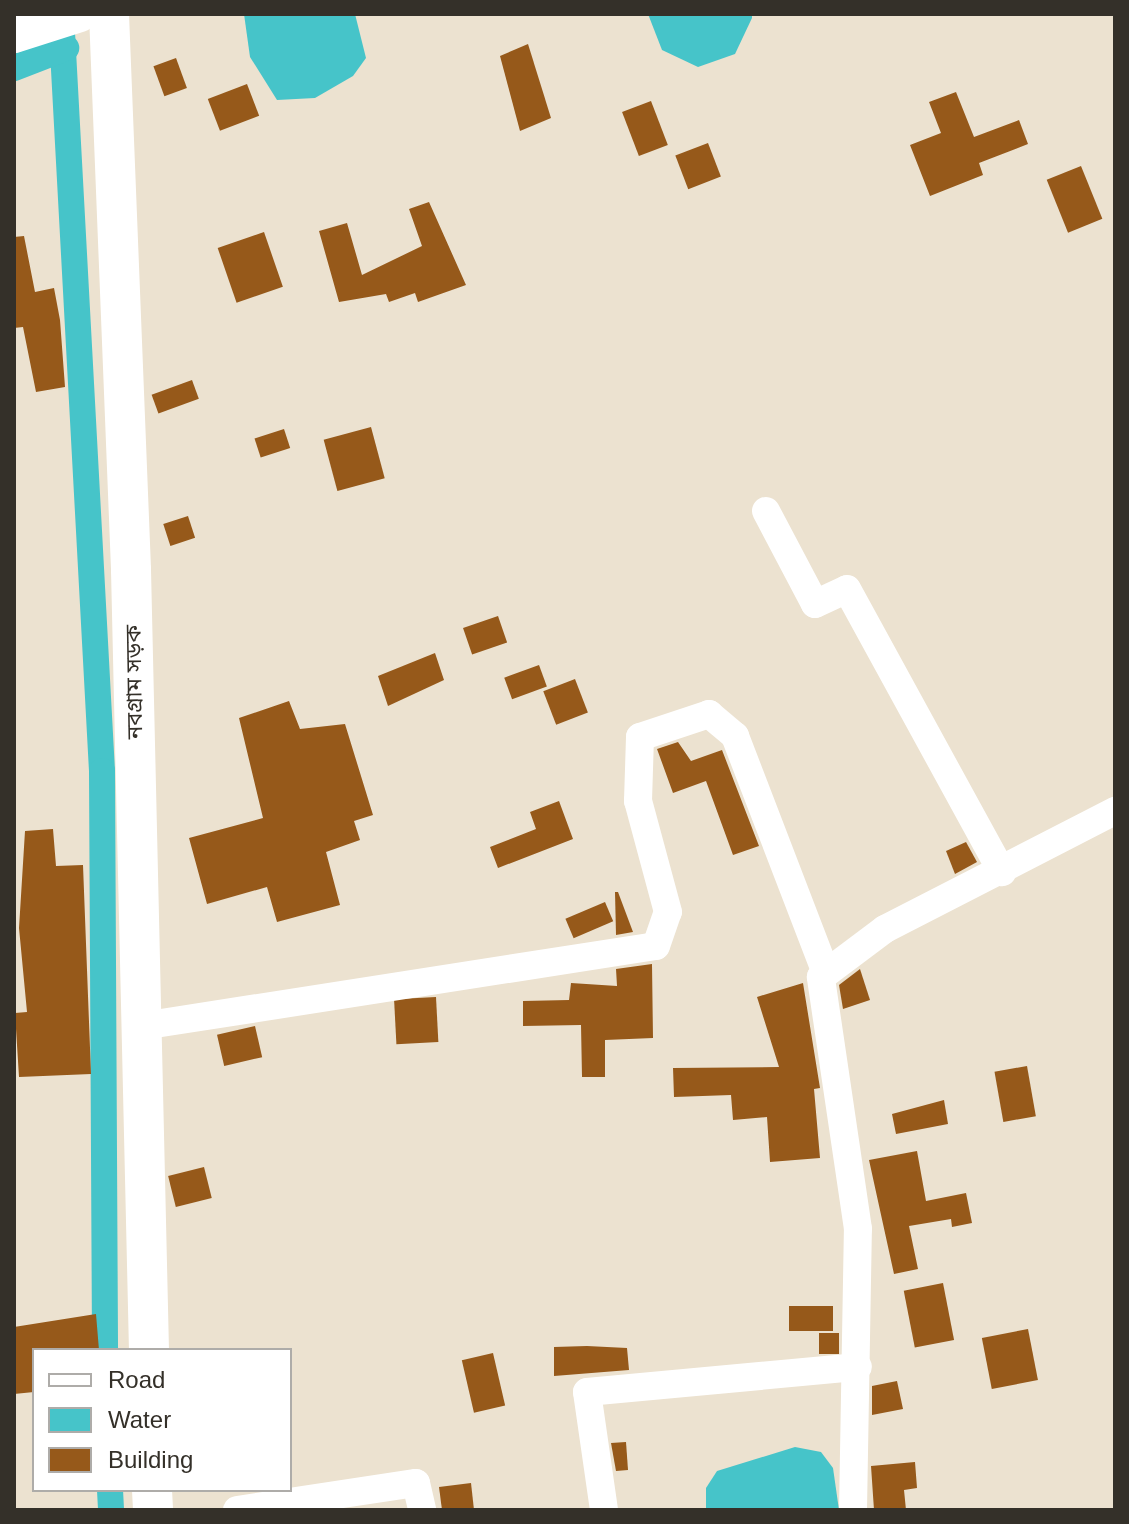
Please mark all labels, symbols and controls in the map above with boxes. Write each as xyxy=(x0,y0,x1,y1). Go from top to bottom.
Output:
street label: নবগ্রাম সড়ক xyxy=(120,625,148,739)
legend xyxy=(32,1348,292,1492)
text: Road xyxy=(108,1366,165,1393)
text: Water xyxy=(108,1406,171,1433)
text: Building xyxy=(108,1446,193,1473)

